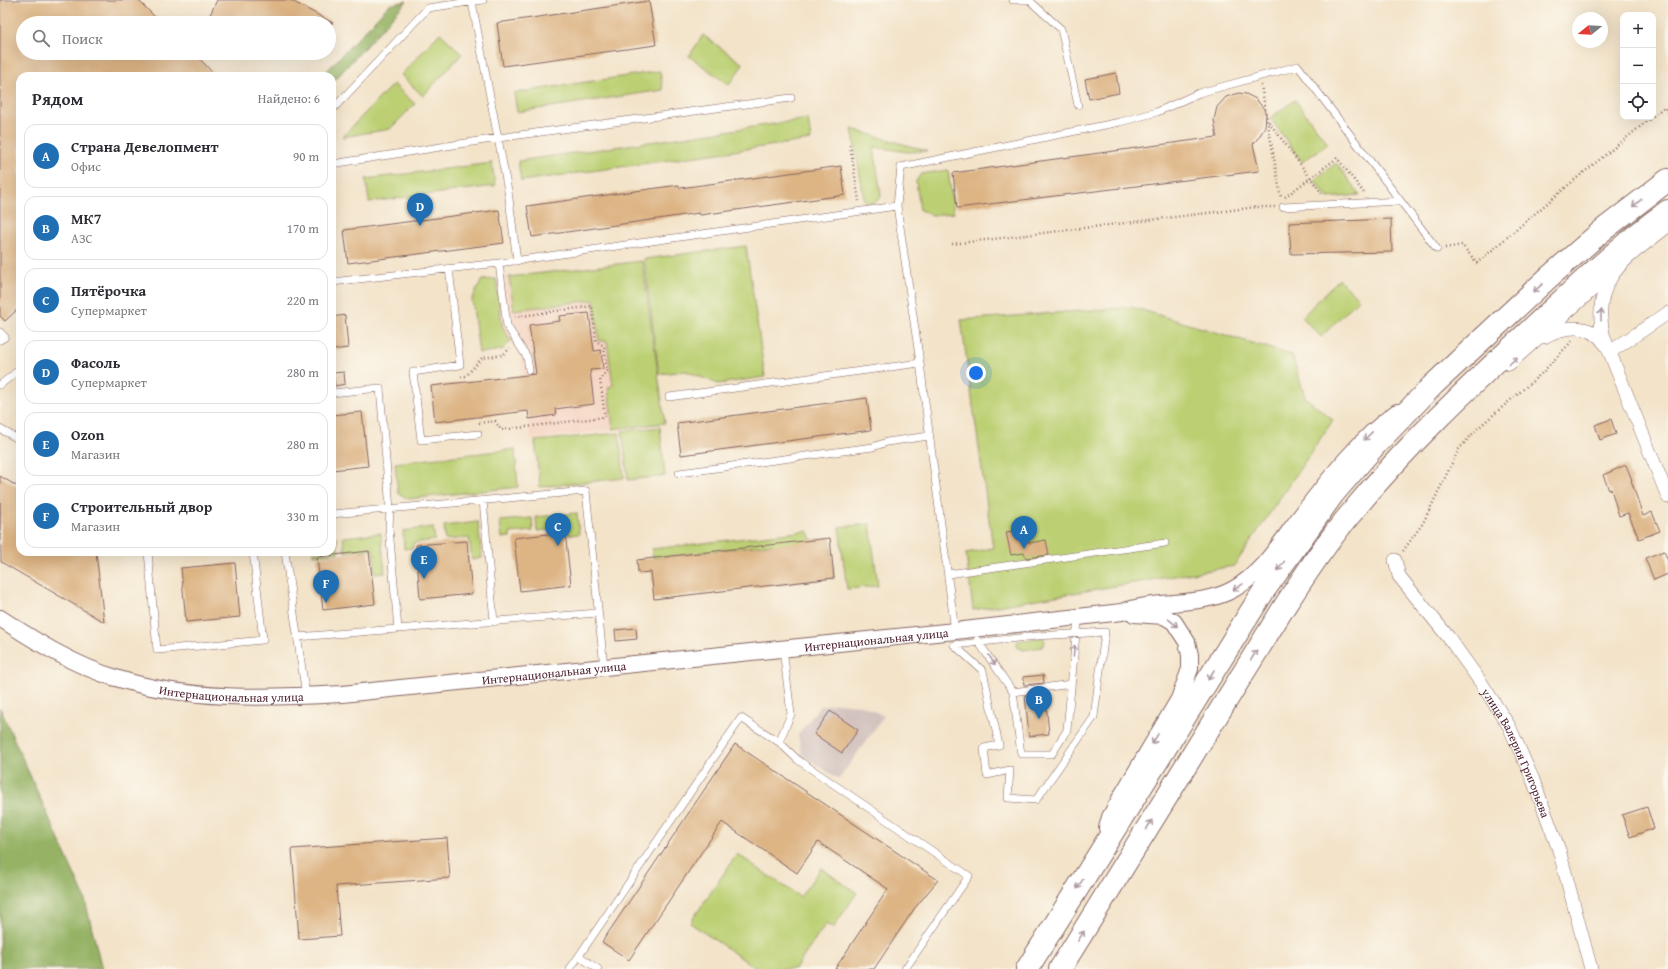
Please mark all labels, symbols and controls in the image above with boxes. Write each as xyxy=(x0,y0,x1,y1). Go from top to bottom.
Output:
north arrow xyxy=(1572,12,1608,48)
map controls xyxy=(1620,12,1656,120)
button: + xyxy=(1620,12,1656,48)
search box xyxy=(16,16,336,60)
icon: search xyxy=(30,27,52,49)
text: Поиск xyxy=(62,28,103,49)
button: − xyxy=(1620,48,1656,84)
button: locate xyxy=(1620,84,1656,120)
text: Рядом xyxy=(32,86,83,111)
text: Найдено: 6 xyxy=(258,89,320,108)
text: Страна Девелопмент xyxy=(71,136,219,157)
text: A xyxy=(42,147,50,166)
text: 90 m xyxy=(293,147,319,166)
text: Офис xyxy=(71,157,101,176)
pin: D xyxy=(407,193,433,226)
one-way arrow xyxy=(1631,198,1642,207)
text: МК7 xyxy=(71,208,101,229)
text: B xyxy=(42,219,50,238)
text: 170 m xyxy=(287,219,319,238)
text: АЗС xyxy=(71,229,93,248)
text: Пятёрочка xyxy=(71,280,146,301)
one-way arrow xyxy=(1533,283,1543,292)
text: C xyxy=(42,291,50,310)
text: 220 m xyxy=(287,291,319,310)
text: Супермаркет xyxy=(71,301,147,320)
one-way arrow xyxy=(1597,309,1605,322)
text: Фасоль xyxy=(71,352,120,373)
one-way arrow xyxy=(1508,356,1518,366)
text: D xyxy=(42,363,50,382)
text: 280 m xyxy=(287,363,319,382)
your location xyxy=(966,363,986,383)
text: Супермаркет xyxy=(71,373,147,392)
text: Ozon xyxy=(71,424,104,445)
one-way arrow xyxy=(1363,431,1373,440)
text: E xyxy=(43,435,49,454)
text: 280 m xyxy=(287,435,319,454)
text: Магазин xyxy=(71,445,120,464)
text: Строительный двор xyxy=(71,496,212,517)
text: F xyxy=(43,507,49,526)
text: 330 m xyxy=(287,507,319,526)
pin: C xyxy=(545,513,571,546)
pin: A xyxy=(1011,516,1037,549)
text: Магазин xyxy=(71,517,120,536)
pin: E xyxy=(411,546,437,579)
one-way arrow xyxy=(1277,560,1285,571)
pin: F xyxy=(313,570,339,603)
one-way arrow xyxy=(1232,583,1244,591)
one-way arrow xyxy=(1168,618,1178,627)
street label: Интернациональная улица xyxy=(804,623,949,655)
one-way arrow xyxy=(1070,645,1078,658)
one-way arrow xyxy=(1250,650,1258,661)
one-way arrow xyxy=(988,654,996,666)
street label: Интернациональная улица xyxy=(481,656,627,688)
one-way arrow xyxy=(1207,669,1215,680)
street label: Интернациональная улица xyxy=(158,680,304,705)
street label: улица Валерия Григорьева xyxy=(1478,684,1555,820)
pin: B xyxy=(1026,686,1052,719)
one-way arrow xyxy=(1151,733,1159,745)
one-way arrow xyxy=(1145,820,1153,831)
one-way arrow xyxy=(1076,878,1084,890)
one-way arrow xyxy=(1077,930,1085,942)

